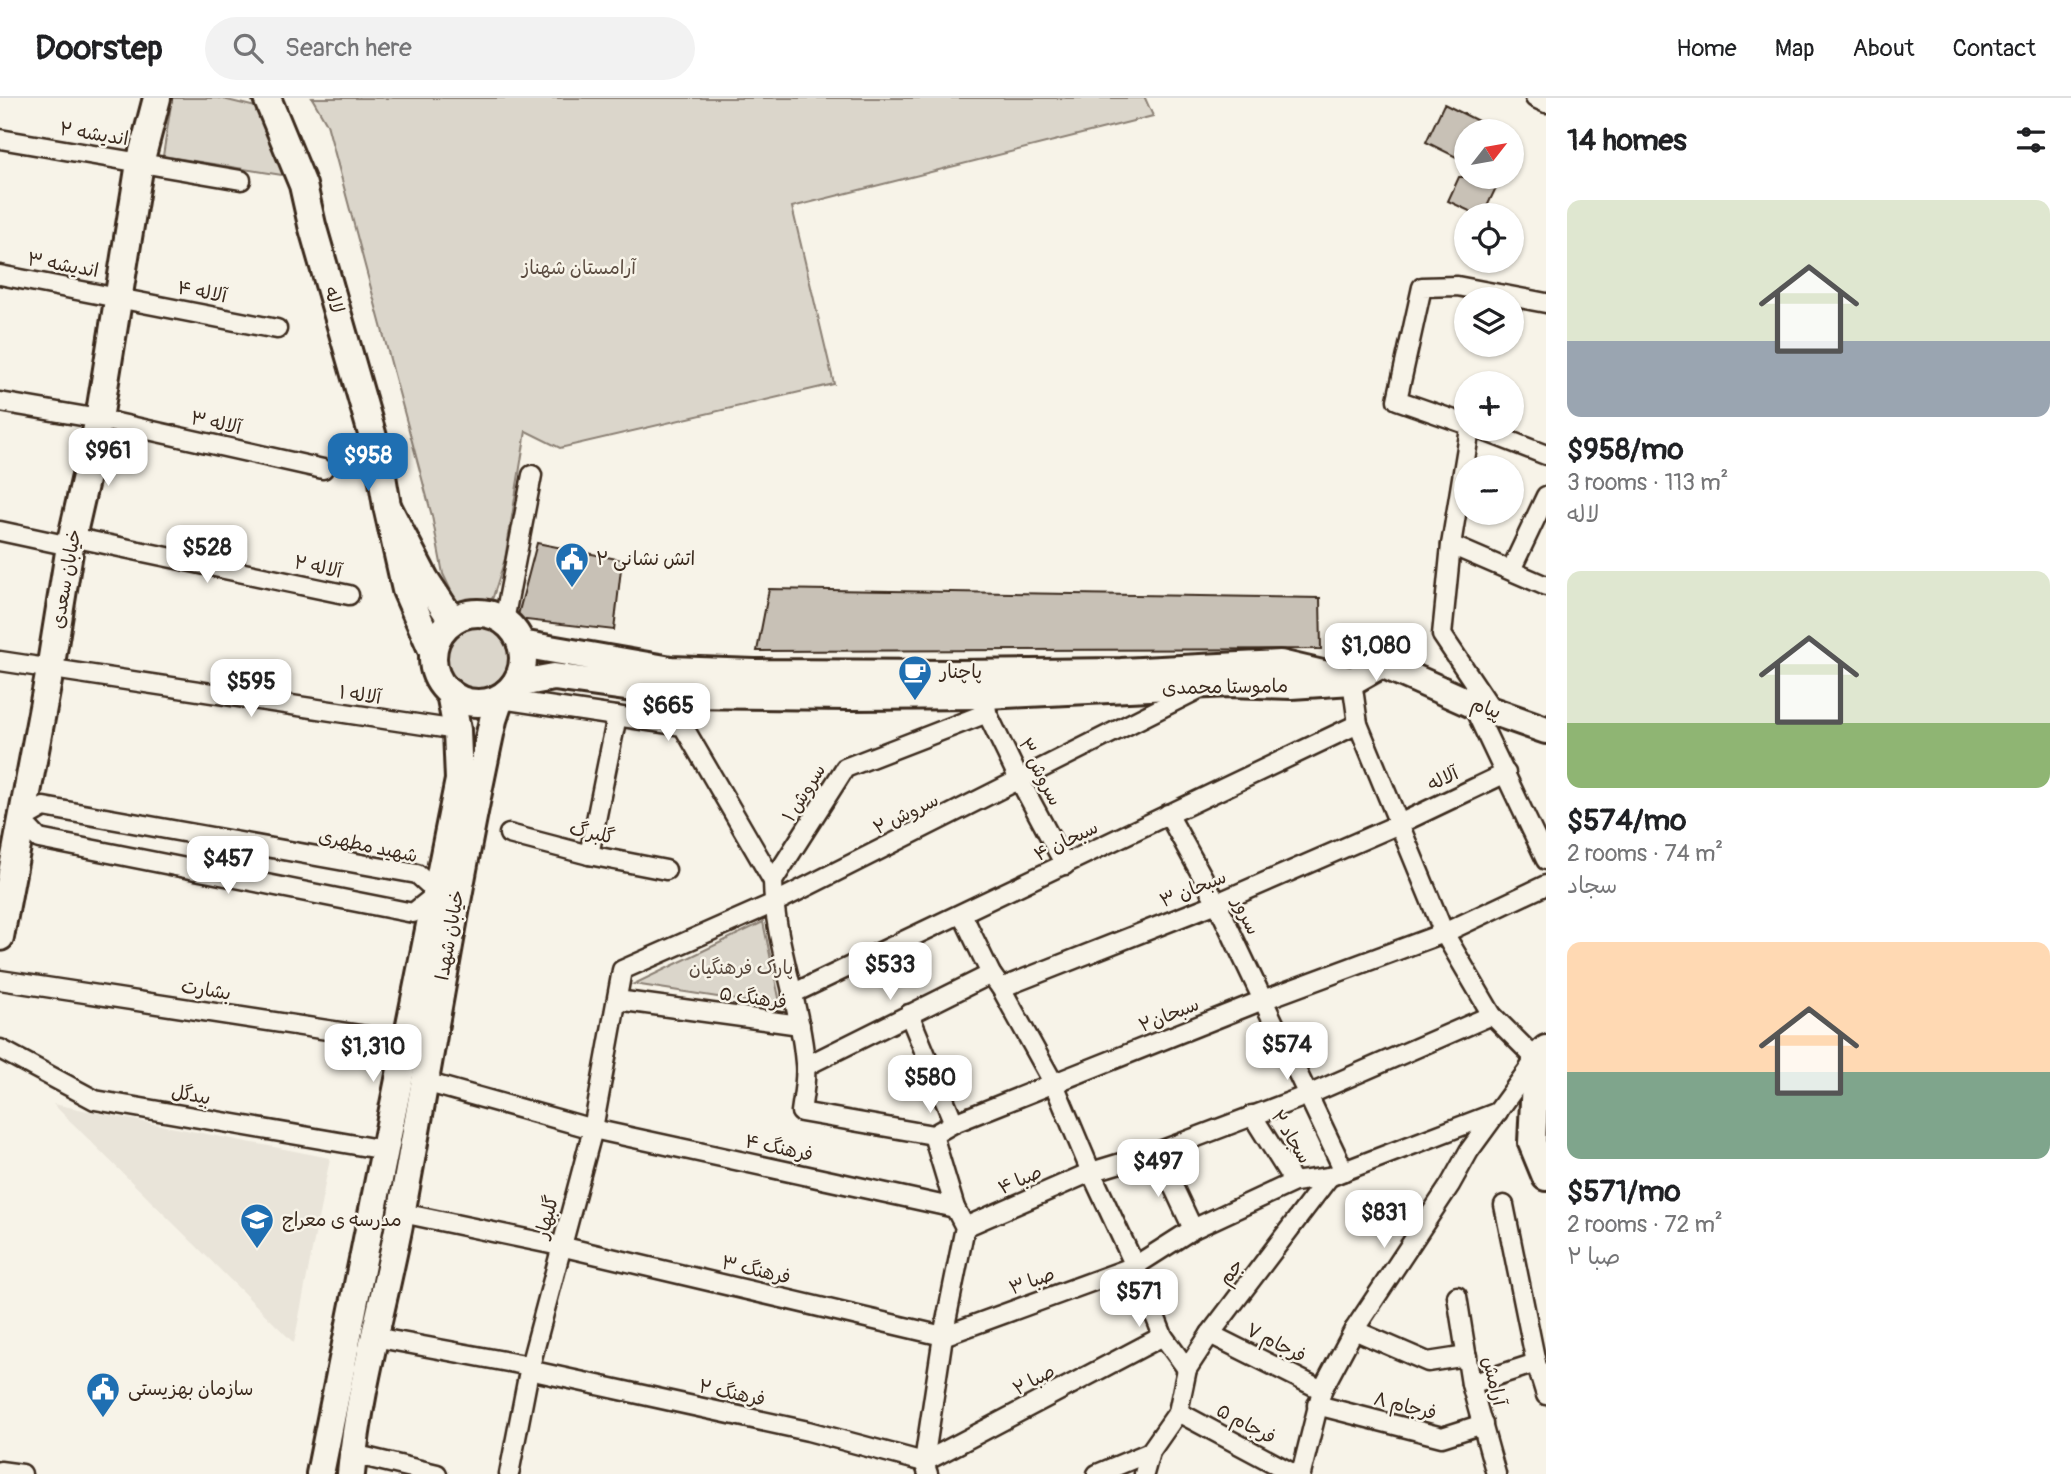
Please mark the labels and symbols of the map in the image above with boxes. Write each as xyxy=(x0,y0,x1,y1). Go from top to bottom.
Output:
street label: اندیشه ۲ xyxy=(58,117,130,151)
north arrow xyxy=(1454,119,1524,189)
street label: اندیشه ۳ xyxy=(25,247,101,283)
park label: آرامستان شهناز xyxy=(520,256,637,280)
street label: آلاله ۴ xyxy=(175,275,230,309)
street label: لاله xyxy=(319,284,349,316)
street label: آلاله ۳ xyxy=(189,406,245,440)
pin: $961 xyxy=(67,428,149,488)
pin: $958 xyxy=(327,434,409,493)
pin: $528 xyxy=(166,526,248,585)
street label: خیابان سعدی xyxy=(45,527,87,631)
public building icon: اتش نشانی ۲ xyxy=(553,540,591,589)
place label: اتش نشانی ۲ xyxy=(596,547,695,571)
street label: آلاله ۲ xyxy=(292,550,345,584)
pin: $1,080 xyxy=(1319,624,1433,683)
cafe icon: پاچنار xyxy=(896,653,934,702)
pin: $595 xyxy=(210,660,292,719)
place label: پاچنار xyxy=(938,660,982,684)
street label: ماموستا محمدی xyxy=(1162,674,1288,700)
street label: آلاله ۱ xyxy=(337,680,384,710)
pin: $665 xyxy=(627,684,709,743)
street label: پیام xyxy=(1467,692,1504,726)
street label: سروش ۳ xyxy=(1013,734,1067,810)
street label: سروش ۱ xyxy=(777,760,831,826)
street label: آلاله xyxy=(1424,761,1463,797)
street label: سروش ۲ xyxy=(869,788,943,840)
street label: سبحان ۴ xyxy=(1030,815,1102,867)
street label: گلبرگ xyxy=(567,816,617,850)
street label: شهید مطهری xyxy=(316,824,420,868)
pin: $457 xyxy=(187,836,269,896)
street label: سبحان ۳ xyxy=(1156,865,1230,913)
street label: خیابان شهدا xyxy=(430,888,470,982)
street label: سرور xyxy=(1226,891,1265,939)
pin: $533 xyxy=(849,942,931,1002)
park label: پارک فرهنگیان xyxy=(689,956,793,980)
street label: بشارت xyxy=(179,974,233,1006)
street label: فرهنگ ۵ xyxy=(718,981,788,1015)
street label: سبحان۲ xyxy=(1135,992,1203,1038)
pin: $574 xyxy=(1246,1023,1328,1082)
pin: $1,310 xyxy=(316,1024,430,1084)
pin: $580 xyxy=(889,1056,971,1115)
street label: بیدگل xyxy=(169,1080,213,1110)
street label: سجاد ۲ xyxy=(1265,1106,1317,1168)
street label: فرهنگ ۴ xyxy=(743,1129,815,1167)
pin: $497 xyxy=(1117,1140,1199,1199)
street label: صبا ۴ xyxy=(994,1160,1046,1200)
pin: $831 xyxy=(1343,1190,1425,1250)
street label: گلبهار xyxy=(529,1193,564,1243)
school or university icon: مدرسه ی معراج xyxy=(238,1201,276,1250)
place label: مدرسه ی معراج xyxy=(282,1208,402,1232)
street label: فرهنگ ۳ xyxy=(719,1250,793,1290)
street label: جم xyxy=(1213,1254,1250,1291)
street label: صبا ۳ xyxy=(1006,1262,1058,1300)
pin: $571 xyxy=(1098,1270,1180,1329)
street label: فرجام ۷ xyxy=(1241,1318,1310,1370)
street label: آرامش xyxy=(1477,1354,1512,1409)
street label: صبا ۲ xyxy=(1009,1359,1059,1401)
public building icon: سازمان بهزیستی xyxy=(84,1370,122,1419)
street label: فرهنگ ۲ xyxy=(697,1374,767,1412)
place label: سازمان بهزیستی xyxy=(128,1377,254,1401)
street label: فرجام ۸ xyxy=(1371,1387,1439,1427)
street label: فرجام ۵ xyxy=(1211,1398,1280,1451)

